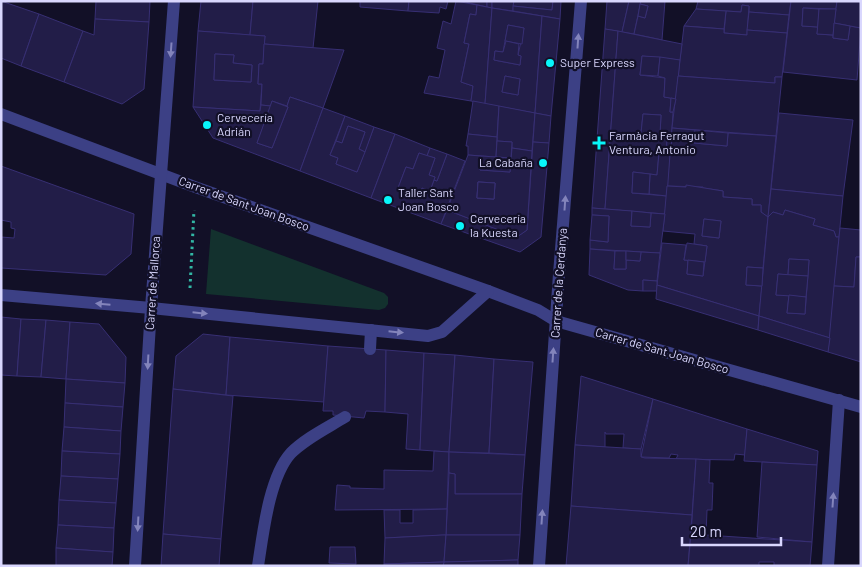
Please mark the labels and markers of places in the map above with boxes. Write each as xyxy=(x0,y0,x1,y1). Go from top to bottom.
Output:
place label: Super Express xyxy=(560,55,635,69)
marker: Super Express xyxy=(544,57,556,69)
place label: Cervecería Adrián xyxy=(217,110,273,138)
marker: Cervecería Adrián xyxy=(201,119,213,131)
place label: Farmàcia Ferragut Ventura, Antonio xyxy=(609,128,705,156)
marker: Farmàcia Ferragut Ventura, Antonio xyxy=(593,137,605,149)
place label: La Cabaña xyxy=(479,155,533,169)
marker: La Cabaña xyxy=(537,157,549,169)
place label: Taller Sant Joan Bosco xyxy=(398,185,459,213)
marker: Taller Sant Joan Bosco xyxy=(382,194,394,206)
place label: Cervecería la Kuesta xyxy=(470,211,526,239)
marker: Cervecería la Kuesta xyxy=(454,220,466,232)

